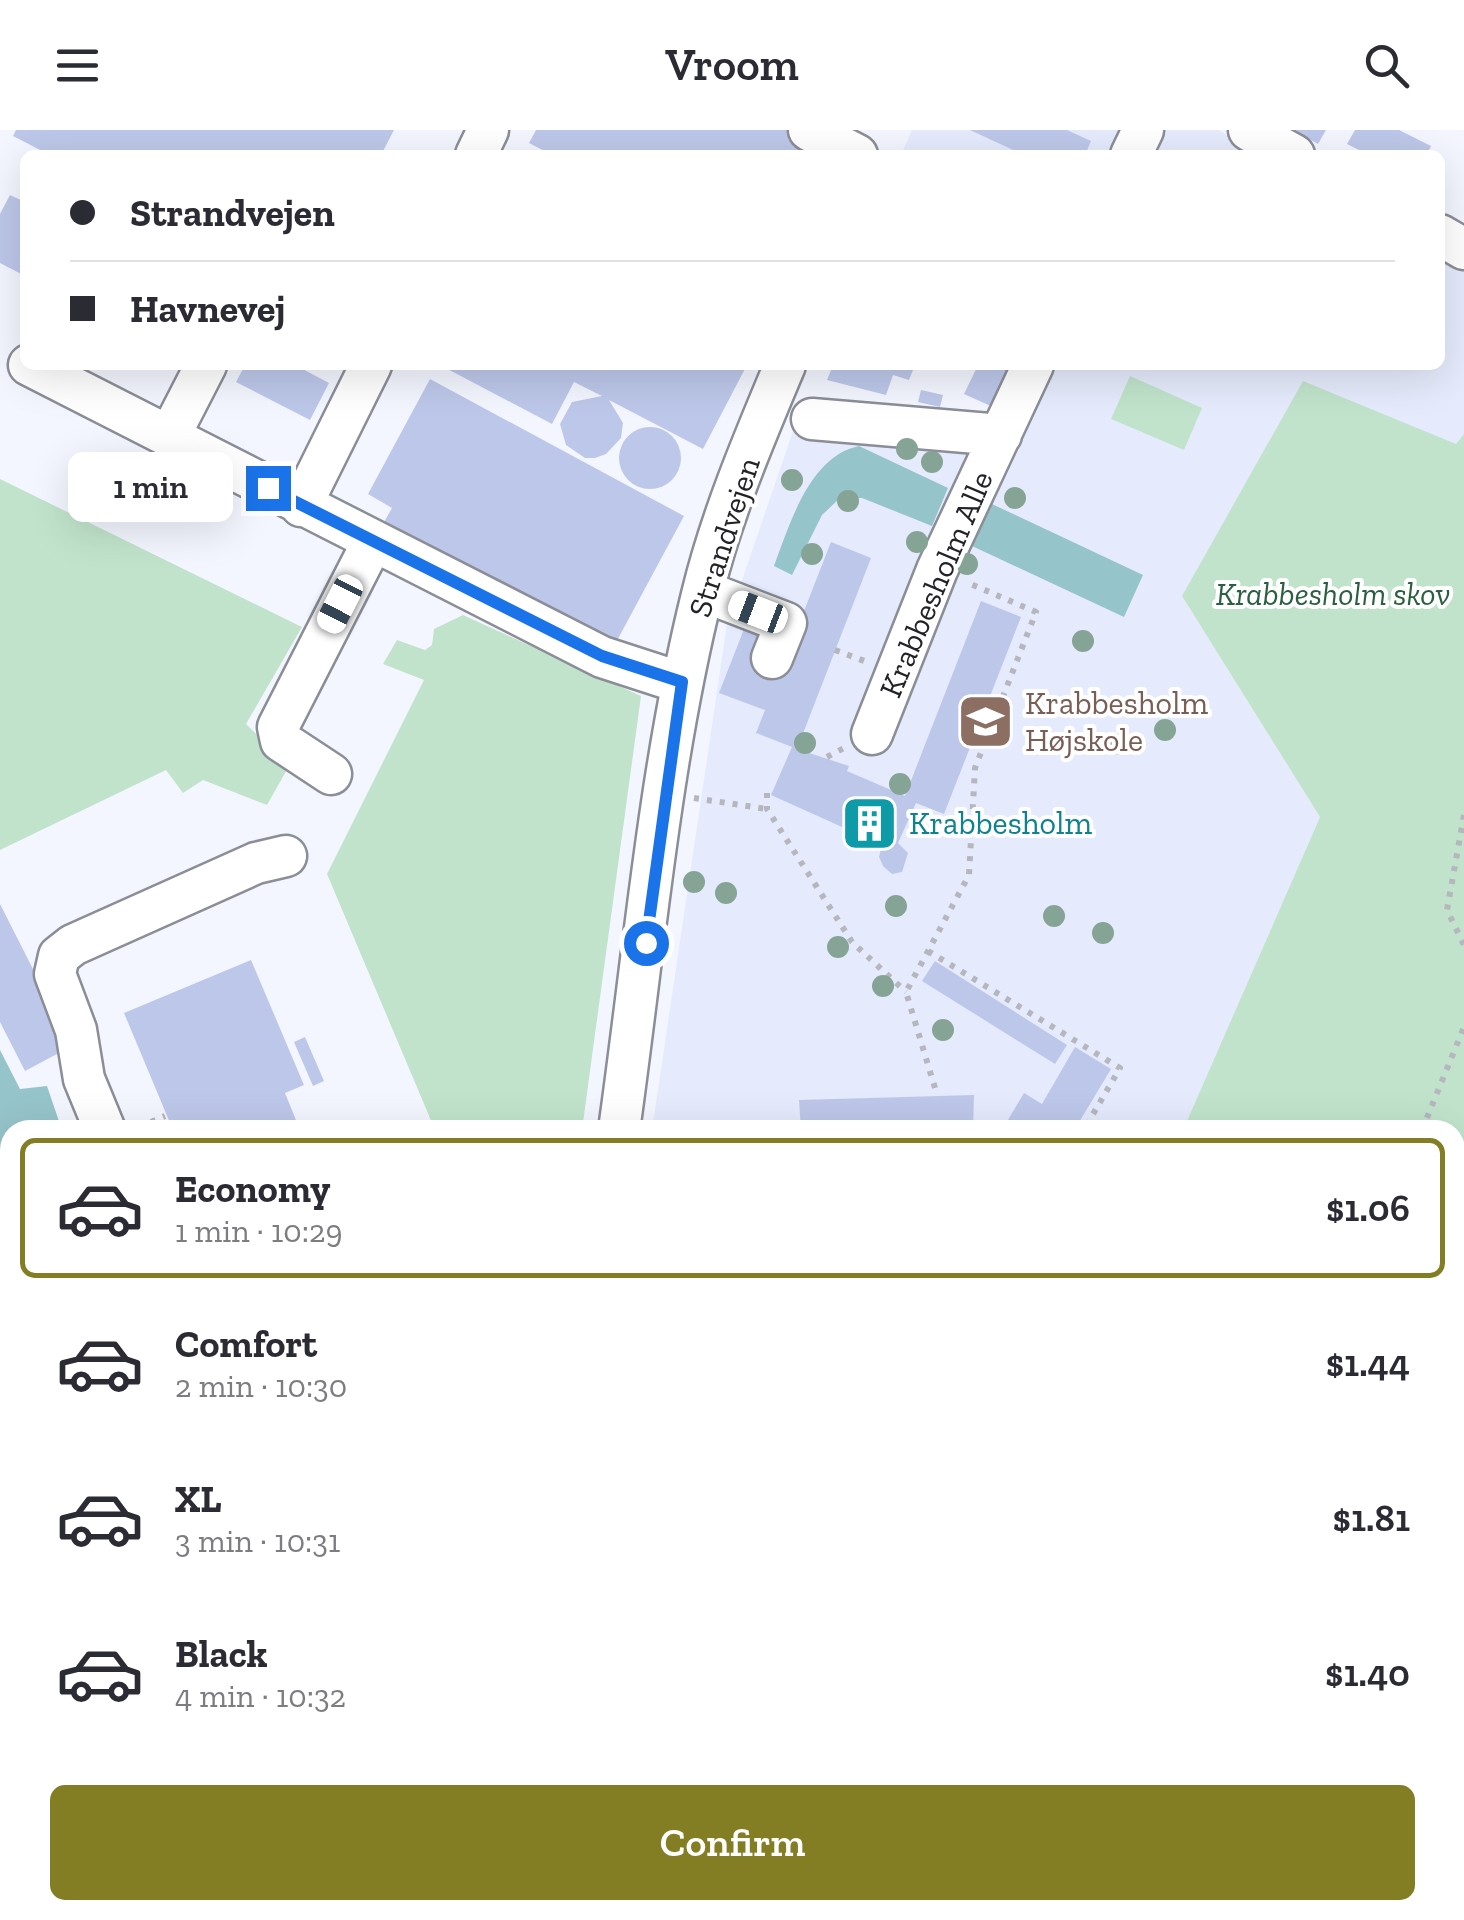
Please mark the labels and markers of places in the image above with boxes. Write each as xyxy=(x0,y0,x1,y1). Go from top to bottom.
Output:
place label: Krabbesholm Højskole xyxy=(1025,684,1209,759)
school or university icon: Krabbesholm Højskole xyxy=(956,691,1016,751)
building icon: Krabbesholm xyxy=(840,793,900,853)
place label: Krabbesholm xyxy=(909,804,1093,842)

